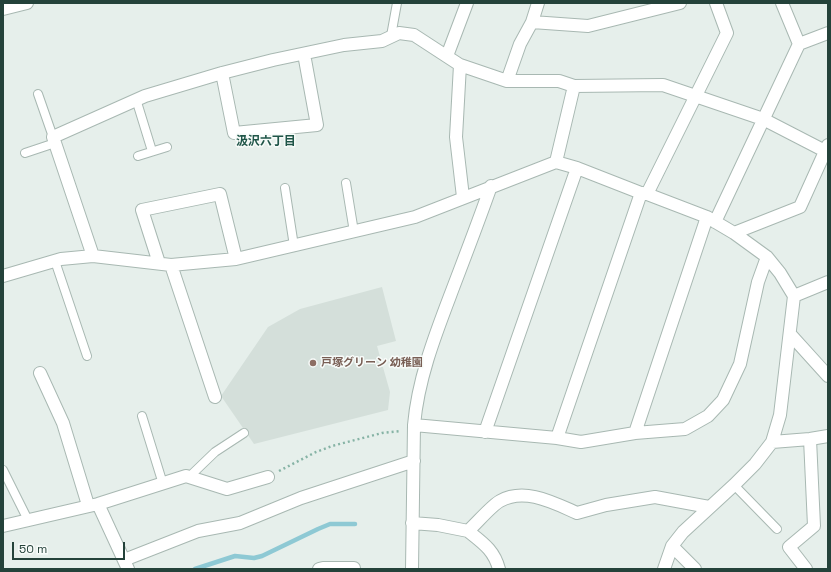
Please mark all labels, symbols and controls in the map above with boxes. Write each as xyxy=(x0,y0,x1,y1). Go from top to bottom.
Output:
district label: 汲沢六丁目 xyxy=(236,135,296,149)
place label: 戸塚グリーン 幼稚園 xyxy=(321,356,423,370)
marker: 戸塚グリーン 幼稚園 xyxy=(308,358,318,368)
scale bar xyxy=(14,534,127,560)
text: 50 m xyxy=(19,541,47,557)

